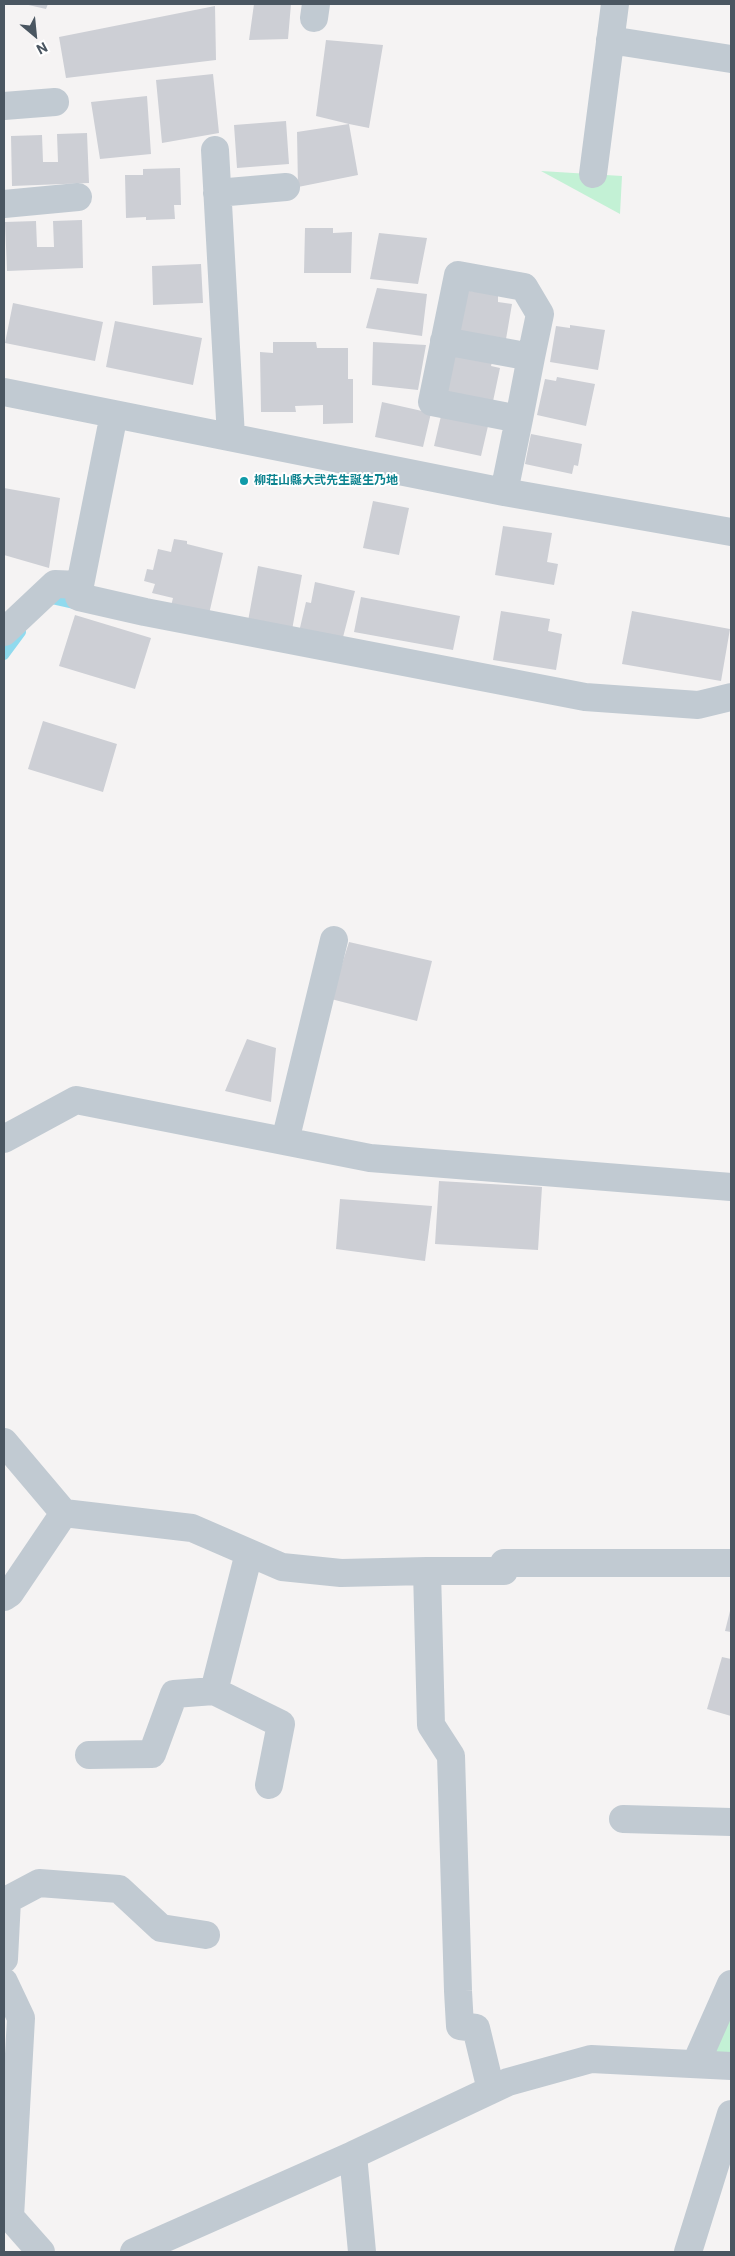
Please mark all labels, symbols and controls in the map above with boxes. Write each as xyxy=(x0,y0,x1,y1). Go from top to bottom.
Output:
north arrow xyxy=(10,10,60,60)
text: N xyxy=(34,39,50,58)
place label: 柳荘山縣大弐先生誕生乃地 xyxy=(254,474,398,488)
marker: 柳荘山縣大弐先生誕生乃地 xyxy=(238,475,250,487)

